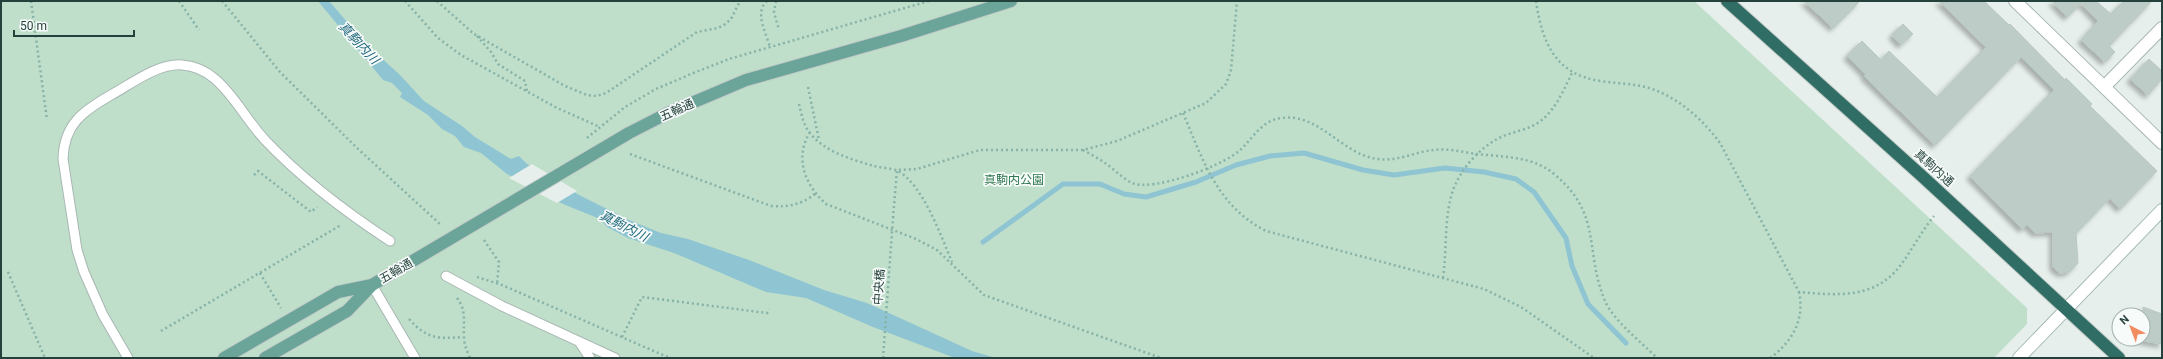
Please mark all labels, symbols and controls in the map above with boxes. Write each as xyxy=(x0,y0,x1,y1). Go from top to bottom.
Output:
scale bar xyxy=(14,12,134,38)
text: 50 m xyxy=(20,19,47,33)
water label: 真駒内川 xyxy=(336,19,384,69)
street label: 五輪通 xyxy=(658,96,696,124)
street label: 真駒内通 xyxy=(1911,147,1957,189)
park label: 真駒内公園 xyxy=(984,173,1044,187)
water label: 真駒内川 xyxy=(597,208,652,245)
street label: 五輪通 xyxy=(377,256,415,286)
street label: 中央橋 xyxy=(871,269,887,305)
north arrow xyxy=(2111,307,2151,347)
text: N xyxy=(2117,312,2132,327)

